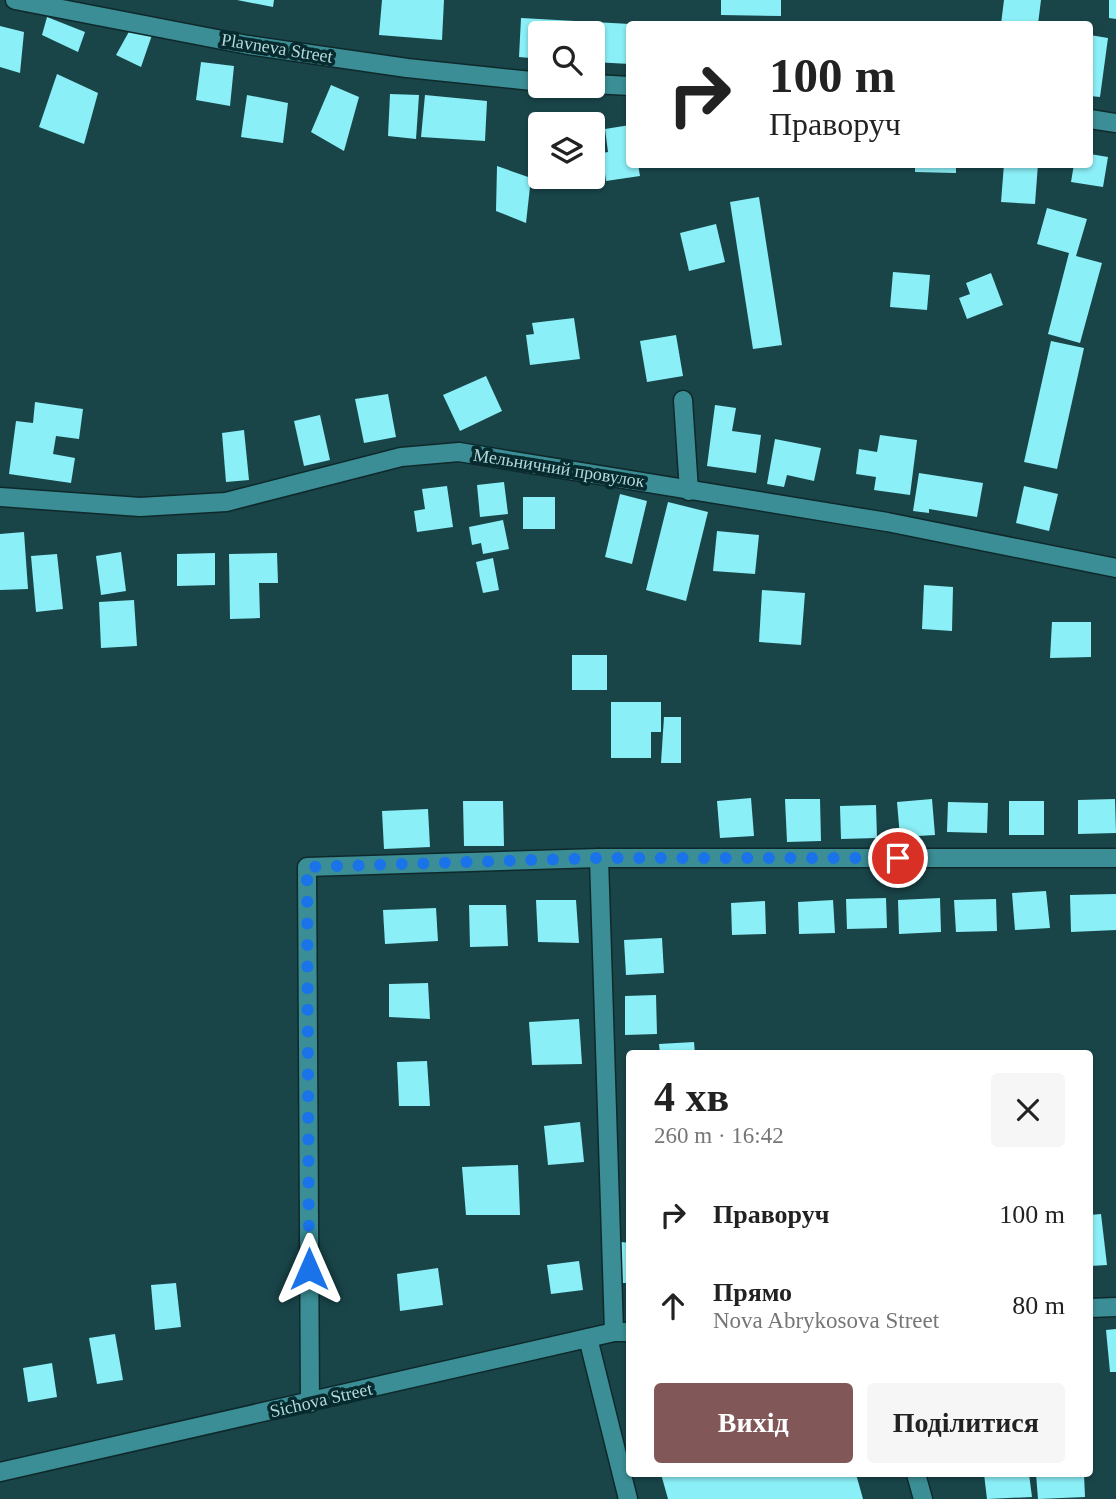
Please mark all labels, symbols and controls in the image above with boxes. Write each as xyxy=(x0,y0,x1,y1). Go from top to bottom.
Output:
map controls xyxy=(528,21,605,189)
button: search xyxy=(528,21,605,98)
street label: Plavneva Street xyxy=(220,29,334,67)
text: 100 m xyxy=(769,48,896,103)
icon: right xyxy=(654,49,745,140)
text: Праворуч xyxy=(769,106,901,142)
button: layers xyxy=(528,112,605,189)
street label: Мельничний провулок xyxy=(472,445,646,491)
pin xyxy=(868,828,928,888)
icon: arrive xyxy=(879,839,917,877)
button: close xyxy=(991,1073,1065,1147)
text: 4 хв xyxy=(654,1074,729,1120)
text: 260 m · 16:42 xyxy=(654,1123,784,1148)
icon: right xyxy=(654,1196,692,1234)
text: Праворуч xyxy=(713,1200,829,1229)
text: 100 m xyxy=(999,1200,1065,1229)
position arrow xyxy=(272,1232,346,1306)
text: Прямо xyxy=(713,1278,792,1307)
icon: ahead xyxy=(654,1287,692,1325)
text: 80 m xyxy=(1012,1291,1065,1320)
text: Nova Abrykosova Street xyxy=(713,1308,939,1333)
street label: Sichova Street xyxy=(268,1379,374,1421)
button: Вихід xyxy=(654,1383,853,1463)
button: Поділитися xyxy=(867,1383,1065,1463)

